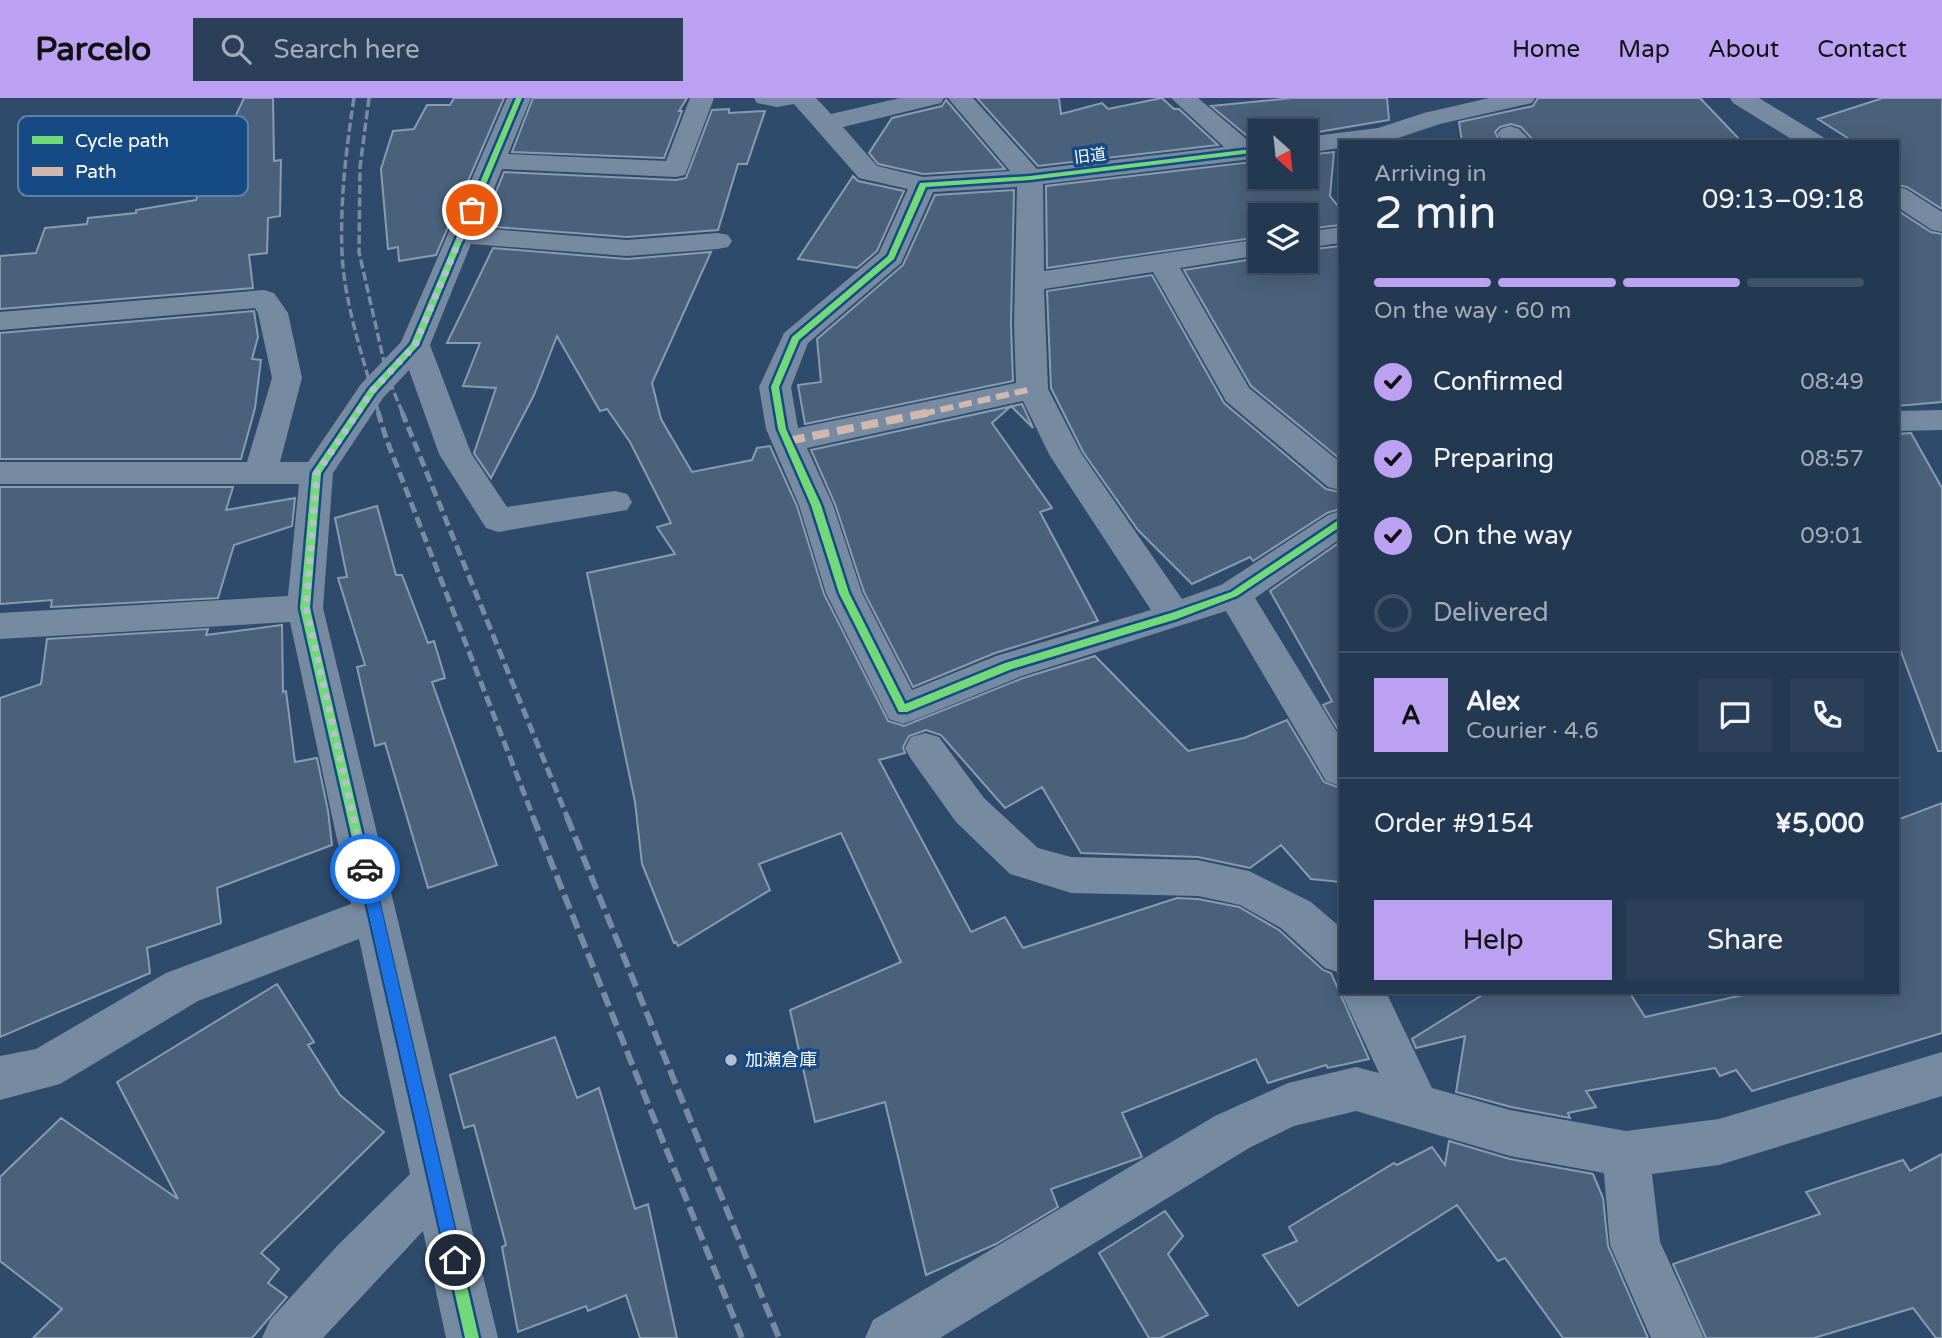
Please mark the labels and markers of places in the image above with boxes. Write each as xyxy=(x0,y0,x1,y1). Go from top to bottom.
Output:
pin xyxy=(442,180,502,240)
place label: 加瀬倉庫 xyxy=(745,1049,817,1071)
marker: 加瀬倉庫 xyxy=(723,1052,739,1068)
pin xyxy=(425,1230,485,1290)

